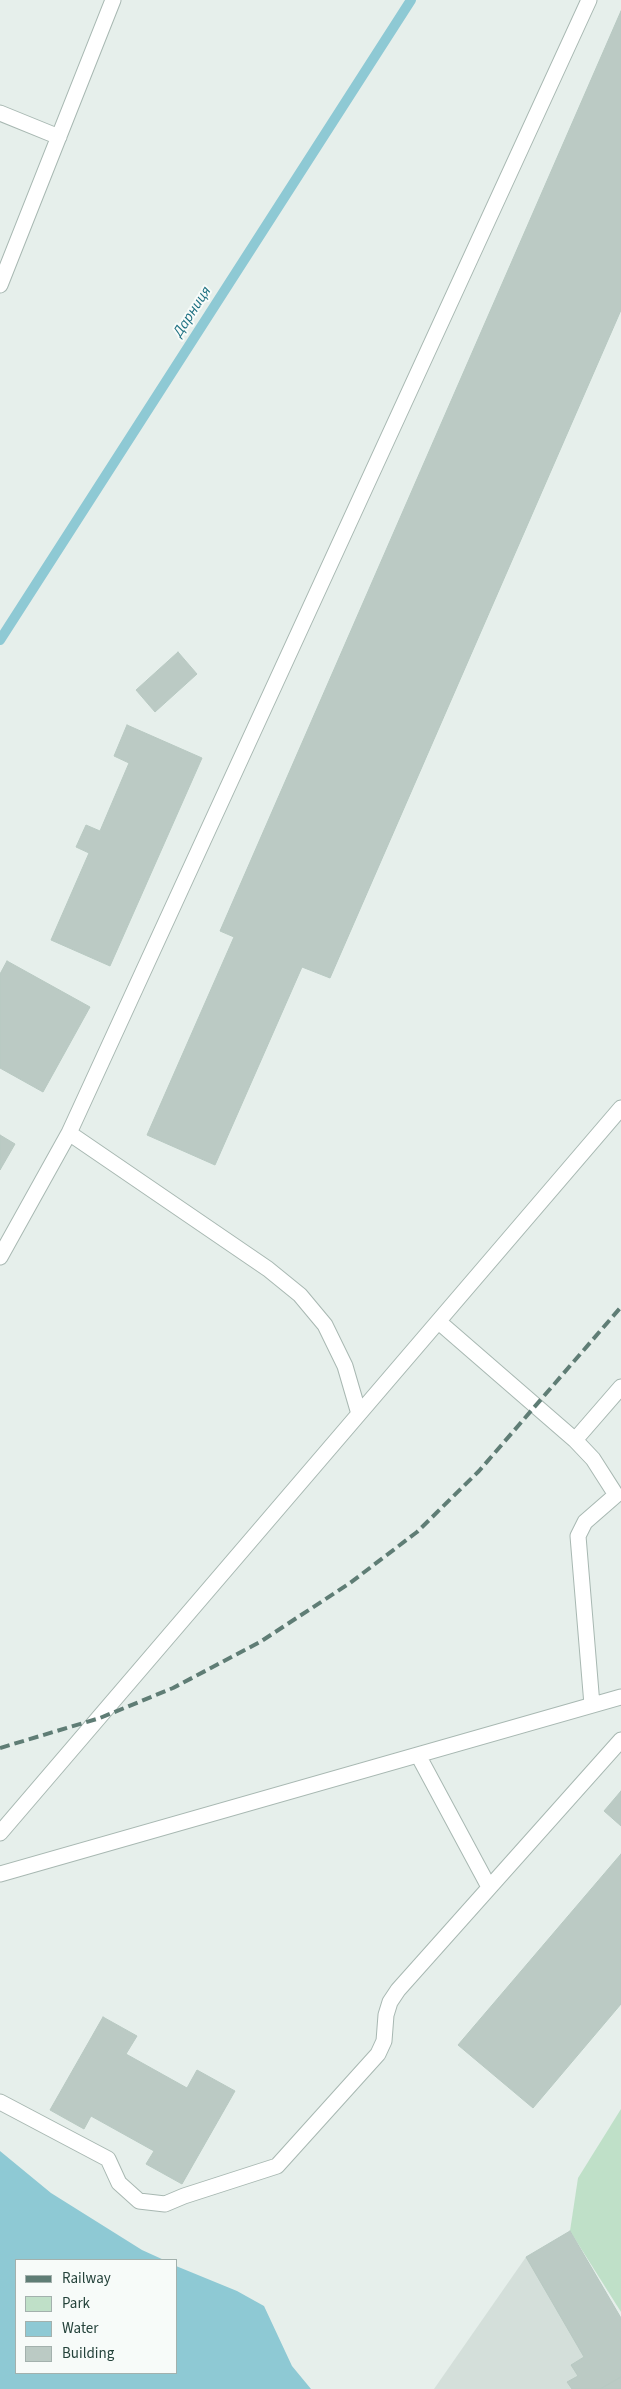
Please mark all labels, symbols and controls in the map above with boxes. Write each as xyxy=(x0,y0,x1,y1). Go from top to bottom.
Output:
water label: Дарниця xyxy=(170,283,216,341)
legend xyxy=(15,2259,178,2374)
text: Railway xyxy=(62,2268,111,2289)
text: Park xyxy=(62,2293,90,2314)
text: Water xyxy=(62,2318,98,2339)
text: Building xyxy=(62,2343,114,2364)

